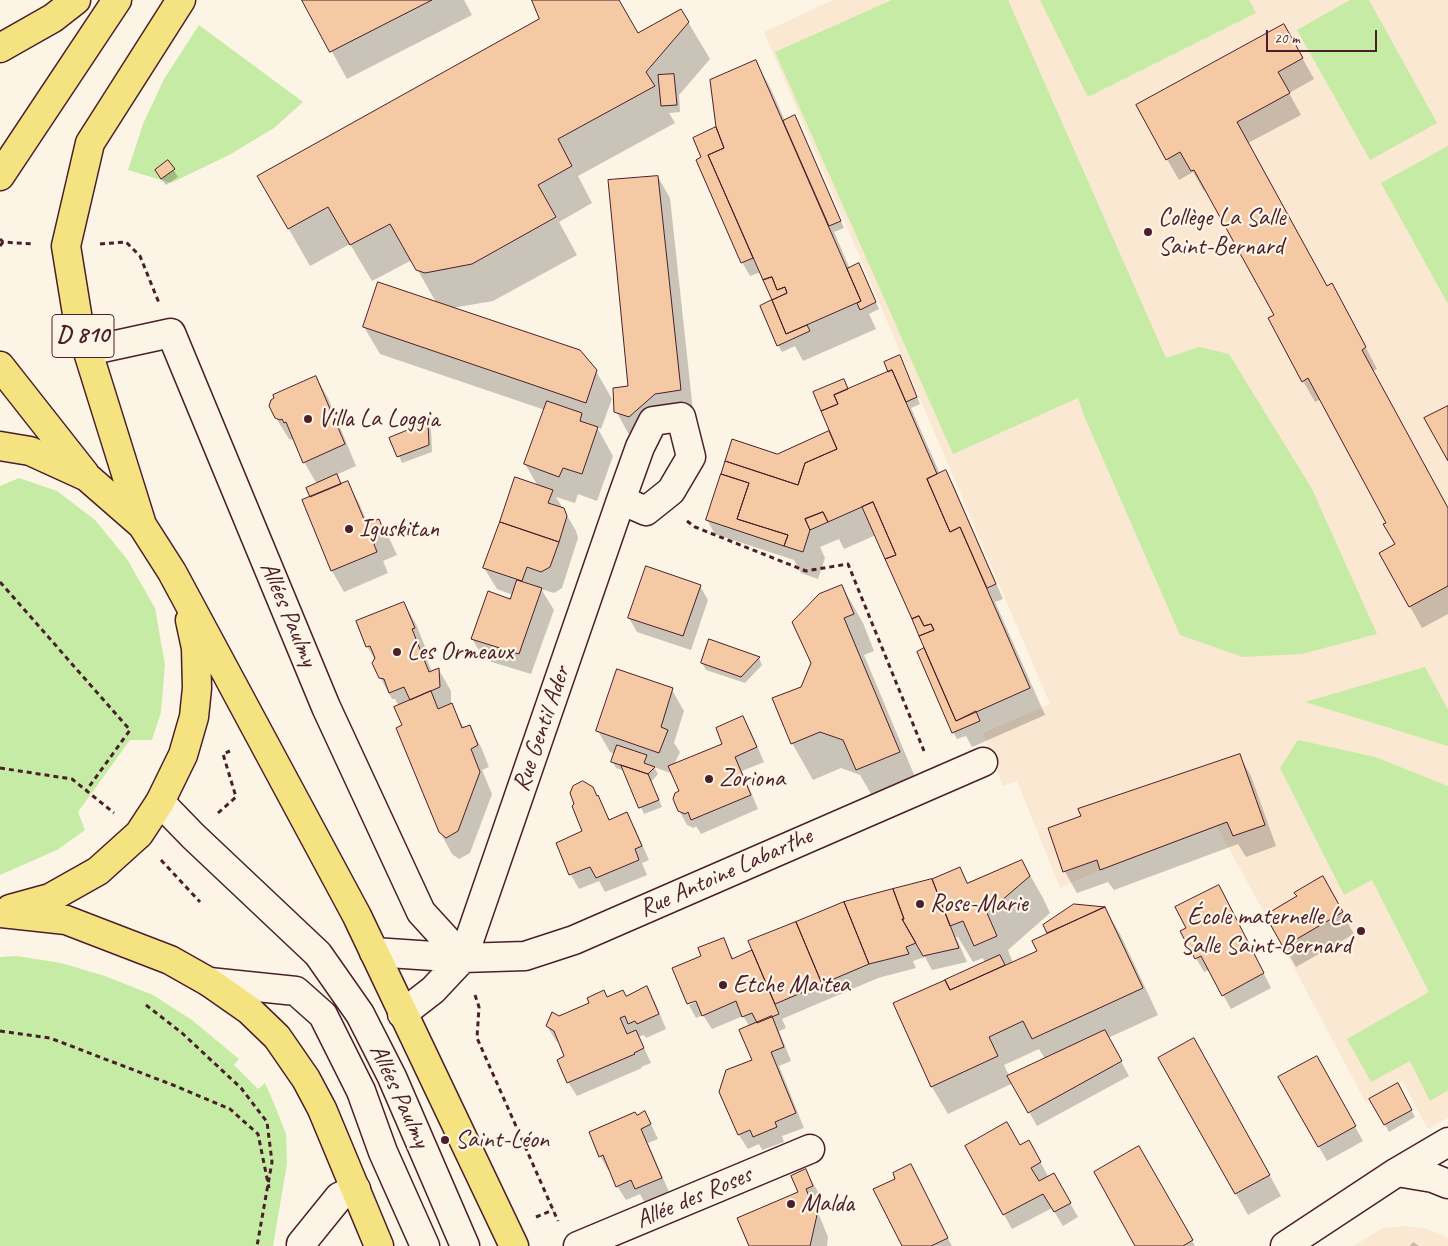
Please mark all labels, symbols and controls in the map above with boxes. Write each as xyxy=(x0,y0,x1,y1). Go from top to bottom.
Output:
scale bar xyxy=(1268,20,1379,52)
text: 20 m xyxy=(1274,29,1300,48)
place label: Collège La Salle Saint-Bernard xyxy=(1158,203,1285,262)
marker: Collège La Salle Saint-Bernard xyxy=(1142,226,1154,238)
road number: D 810 xyxy=(52,314,114,358)
place label: Villa La Loggia xyxy=(318,404,439,434)
marker: Villa La Loggia xyxy=(302,413,314,425)
place label: Iguskitan xyxy=(359,514,439,544)
marker: Iguskitan xyxy=(343,523,355,535)
street label: Allées Paulmy xyxy=(253,557,323,671)
place label: Les Ormeaux xyxy=(407,637,513,667)
marker: Les Ormeaux xyxy=(391,646,403,658)
street label: Rue Gentil Ader xyxy=(507,662,577,796)
place label: Zoriona xyxy=(719,764,785,794)
marker: Zoriona xyxy=(703,773,715,785)
street label: Rue Antoine Labarthe xyxy=(635,821,817,925)
place label: Rose-Marie xyxy=(930,889,1028,919)
marker: Rose-Marie xyxy=(914,898,926,910)
place label: École maternelle La Salle Saint-Bernard xyxy=(1180,902,1351,961)
marker: École maternelle La Salle Saint-Bernard xyxy=(1355,925,1367,937)
place label: Etche Maitea xyxy=(733,970,850,1000)
marker: Etche Maitea xyxy=(717,979,729,991)
street label: Allées Paulmy xyxy=(362,1040,436,1152)
place label: Saint-Léon xyxy=(455,1125,549,1155)
marker: Saint-Léon xyxy=(439,1134,451,1146)
street label: Allée des Roses xyxy=(632,1160,756,1236)
place label: Malda xyxy=(801,1189,854,1219)
marker: Malda xyxy=(785,1198,797,1210)

